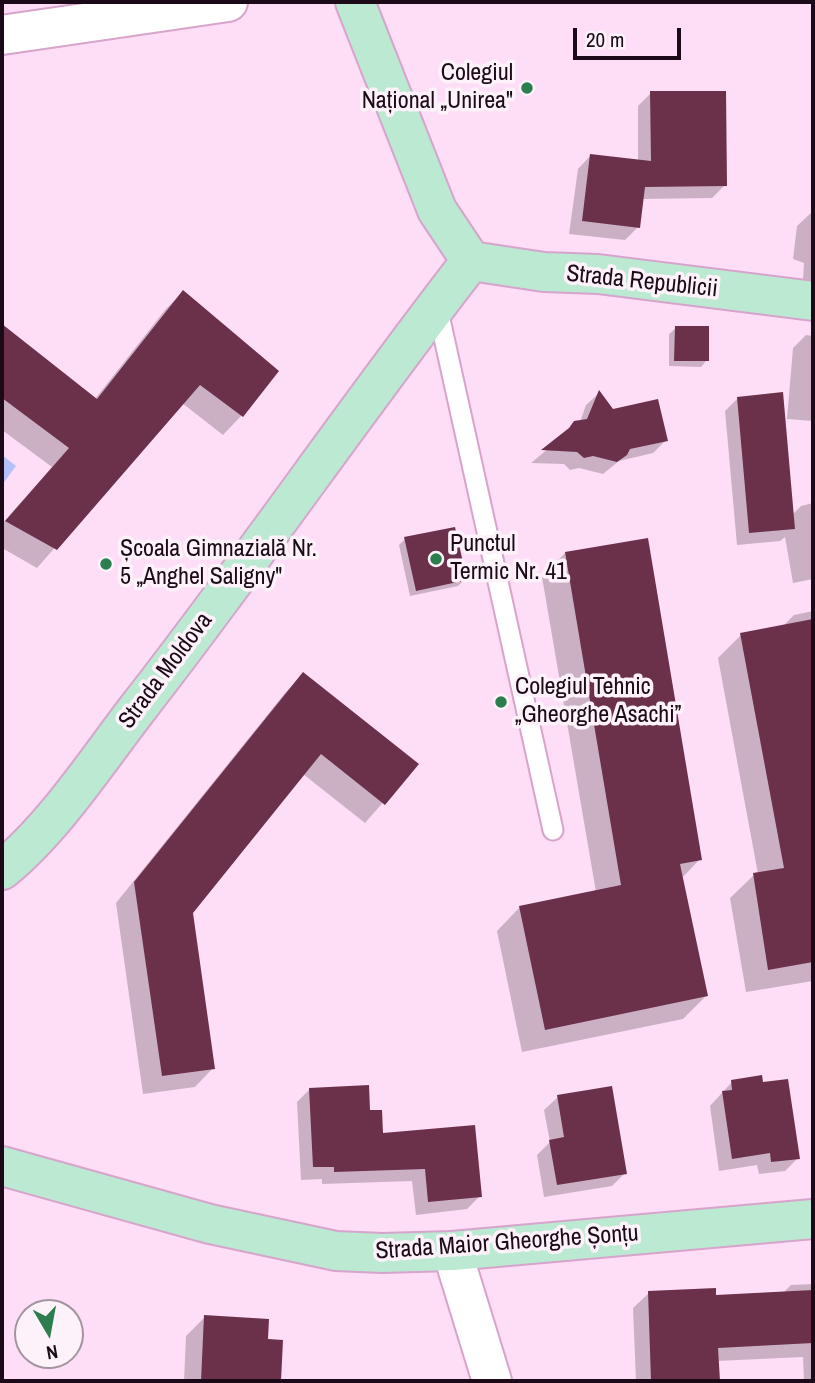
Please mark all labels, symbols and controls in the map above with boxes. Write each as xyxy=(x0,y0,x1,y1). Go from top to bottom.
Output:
scale bar xyxy=(577,14,686,58)
text: 20 m xyxy=(586,25,624,54)
place label: Colegiul Național „Unirea" xyxy=(362,60,513,116)
marker: Colegiul Național „Unirea" xyxy=(519,80,535,96)
street label: Strada Republicii xyxy=(565,260,719,304)
place label: Punctul Termic Nr. 41 xyxy=(450,531,567,587)
place label: Școala Gimnazială Nr. 5 „Anghel Saligny" xyxy=(120,536,317,592)
marker: Punctul Termic Nr. 41 xyxy=(428,551,444,567)
marker: Școala Gimnazială Nr. 5 „Anghel Saligny" xyxy=(98,556,114,572)
street label: Strada Moldova xyxy=(113,607,219,735)
place label: Colegiul Tehnic „Gheorghe Asachi” xyxy=(515,674,681,730)
marker: Colegiul Tehnic „Gheorghe Asachi” xyxy=(493,694,509,710)
street label: Strada Maior Gheorghe Șonțu xyxy=(374,1219,640,1267)
north arrow xyxy=(14,1299,84,1369)
text: N xyxy=(45,1339,60,1366)

